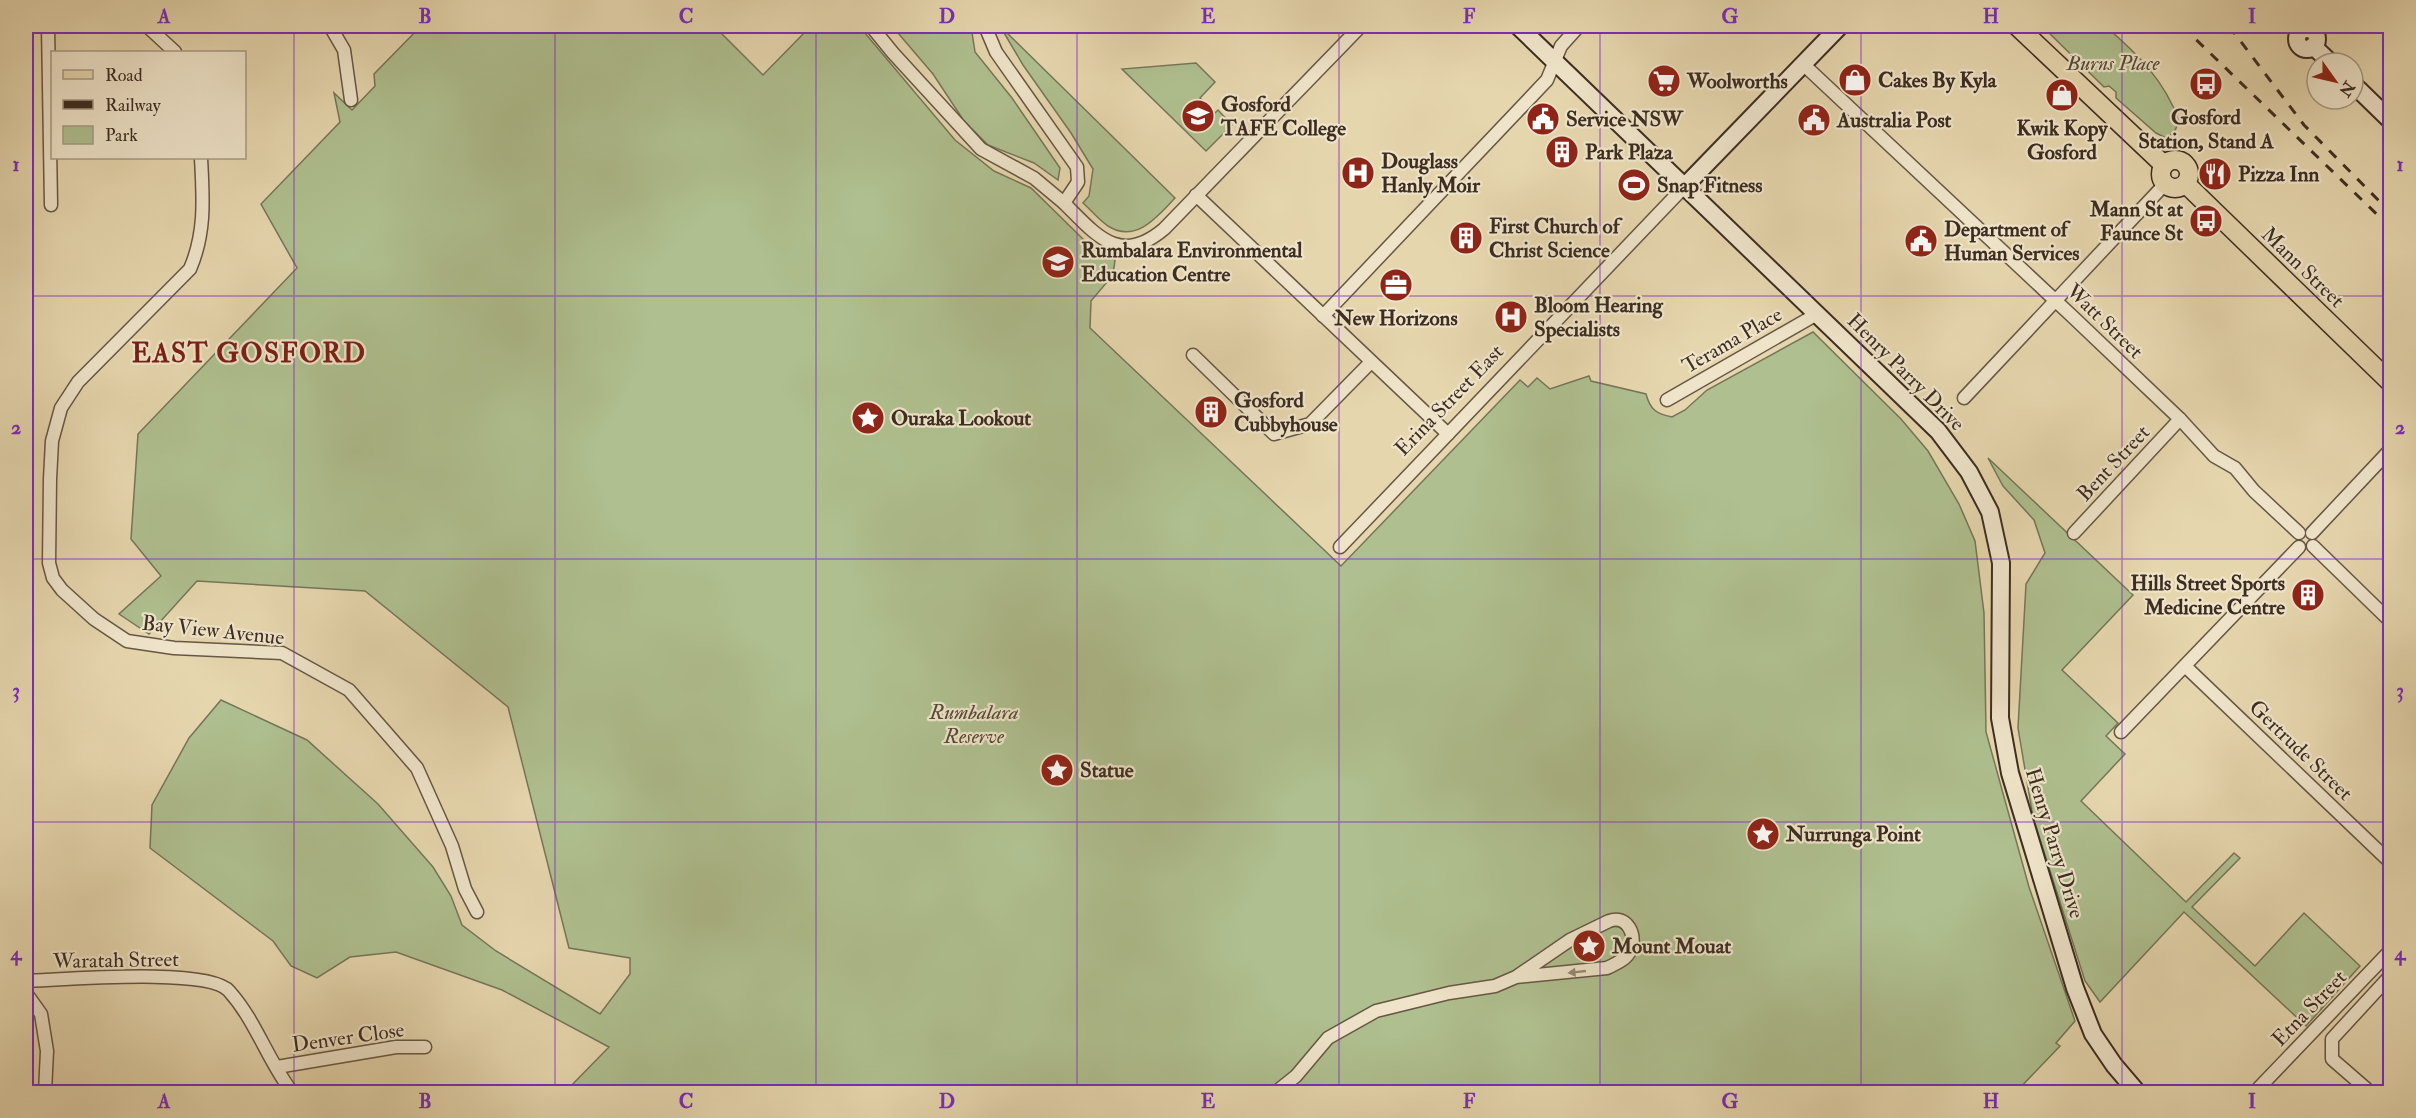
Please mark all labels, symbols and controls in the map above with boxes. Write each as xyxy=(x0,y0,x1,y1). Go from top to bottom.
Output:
text: A xyxy=(157,4,171,29)
text: B xyxy=(418,4,432,29)
text: C xyxy=(679,4,693,29)
text: D xyxy=(939,4,955,29)
text: E xyxy=(1201,4,1216,29)
text: F xyxy=(1463,4,1476,29)
text: G xyxy=(1722,4,1739,29)
text: H xyxy=(1983,4,1999,29)
text: I xyxy=(2248,4,2256,29)
park label: Burns Place xyxy=(2065,50,2161,77)
legend xyxy=(51,51,246,159)
north arrow xyxy=(2305,51,2365,111)
shop icon: Cakes By Kyla xyxy=(1837,62,1873,98)
supermarket icon: Woolworths xyxy=(1646,63,1682,99)
text: Road xyxy=(105,64,143,87)
bus stop icon: Gosford Station, Stand A xyxy=(2188,66,2224,102)
place label: Cakes By Kyla xyxy=(1878,67,1998,94)
place label: Woolworths xyxy=(1686,68,1788,95)
text: N xyxy=(2334,76,2359,101)
shop icon: Kwik Kopy Gosford xyxy=(2044,77,2080,113)
place label: Gosford TAFE College xyxy=(1220,91,1346,142)
text: Railway xyxy=(105,94,162,117)
school or university icon: Gosford TAFE College xyxy=(1180,98,1216,134)
public building icon: Service NSW xyxy=(1525,101,1561,137)
public building icon: Australia Post xyxy=(1796,102,1832,138)
place label: Gosford Station, Stand A xyxy=(2138,104,2275,155)
place label: Service NSW xyxy=(1566,106,1684,133)
place label: Australia Post xyxy=(1836,107,1952,134)
place label: Kwik Kopy Gosford xyxy=(2016,115,2108,166)
text: Park xyxy=(105,124,138,147)
building icon: Park Plaza xyxy=(1544,134,1580,170)
place label: Park Plaza xyxy=(1585,139,1674,166)
place label: Douglass Hanly Moir xyxy=(1381,148,1481,199)
text: 1 xyxy=(12,152,20,177)
text: 1 xyxy=(2396,152,2404,177)
hospital icon: Douglass Hanly Moir xyxy=(1340,155,1376,191)
restaurant icon: Pizza Inn xyxy=(2197,156,2233,192)
place label: Pizza Inn xyxy=(2238,161,2319,188)
sports icon: Snap Fitness xyxy=(1616,167,1652,203)
place label: Snap Fitness xyxy=(1657,172,1762,199)
place label: Mann St at Faunce St xyxy=(2089,196,2183,247)
bus stop icon: Mann St at Faunce St xyxy=(2188,203,2224,239)
place label: First Church of Christ Science xyxy=(1489,213,1623,264)
place label: Department of Human Services xyxy=(1944,216,2080,267)
building icon: First Church of Christ Science xyxy=(1448,220,1484,256)
street label: Mann Street xyxy=(2255,221,2350,314)
public building icon: Department of Human Services xyxy=(1903,223,1939,259)
place label: Rumbalara Environmental Education Centre xyxy=(1081,237,1303,288)
school or university icon: Rumbalara Environmental Education Centre xyxy=(1040,244,1076,280)
office icon: New Horizons xyxy=(1378,267,1414,303)
street label: Watt Street xyxy=(2060,277,2149,365)
place label: Bloom Hearing Specialists xyxy=(1534,292,1664,343)
hospital icon: Bloom Hearing Specialists xyxy=(1493,299,1529,335)
street label: Terama Place xyxy=(1677,301,1787,380)
place label: New Horizons xyxy=(1333,305,1458,332)
street label: Henry Parry Drive xyxy=(1841,308,1970,437)
district label: EAST GOSFORD xyxy=(132,337,367,370)
street label: Erina Street East xyxy=(1389,339,1510,462)
place label: Gosford Cubbyhouse xyxy=(1234,387,1338,438)
building icon: Gosford Cubbyhouse xyxy=(1193,394,1229,430)
place icon: Ouraka Lookout xyxy=(850,400,886,436)
place label: Ouraka Lookout xyxy=(891,405,1031,432)
text: 2 xyxy=(11,415,21,440)
text: 2 xyxy=(2395,415,2405,440)
street label: Bent Street xyxy=(2071,419,2156,507)
place label: Hills Street Sports Medicine Centre xyxy=(2131,570,2285,621)
building icon: Hills Street Sports Medicine Centre xyxy=(2290,577,2326,613)
street label: Bay View Avenue xyxy=(140,610,286,651)
text: 3 xyxy=(12,678,20,703)
text: 3 xyxy=(2396,678,2404,703)
street label: Gertrude Street xyxy=(2243,694,2358,807)
park label: Rumbalara Reserve xyxy=(929,699,1019,750)
place icon: Statue xyxy=(1039,752,1075,788)
place label: Statue xyxy=(1080,757,1134,784)
street label: Henry Parry Drive xyxy=(2019,765,2090,922)
place icon: Nurrunga Point xyxy=(1745,816,1781,852)
place label: Nurrunga Point xyxy=(1785,821,1921,848)
place icon: Mount Mouat xyxy=(1571,928,1607,964)
place label: Mount Mouat xyxy=(1611,933,1731,960)
text: 4 xyxy=(10,941,23,966)
text: 4 xyxy=(2394,941,2407,966)
street label: Waratah Street xyxy=(52,946,179,975)
street label: Etna Street xyxy=(2266,964,2353,1052)
one-way arrow xyxy=(1568,967,1587,977)
street label: Denver Close xyxy=(290,1016,406,1059)
text: A xyxy=(157,1089,171,1114)
text: B xyxy=(418,1089,432,1114)
text: C xyxy=(679,1089,693,1114)
text: D xyxy=(939,1089,955,1114)
text: E xyxy=(1201,1089,1216,1114)
text: F xyxy=(1463,1089,1476,1114)
text: G xyxy=(1722,1089,1739,1114)
text: H xyxy=(1983,1089,1999,1114)
text: I xyxy=(2248,1089,2256,1114)

